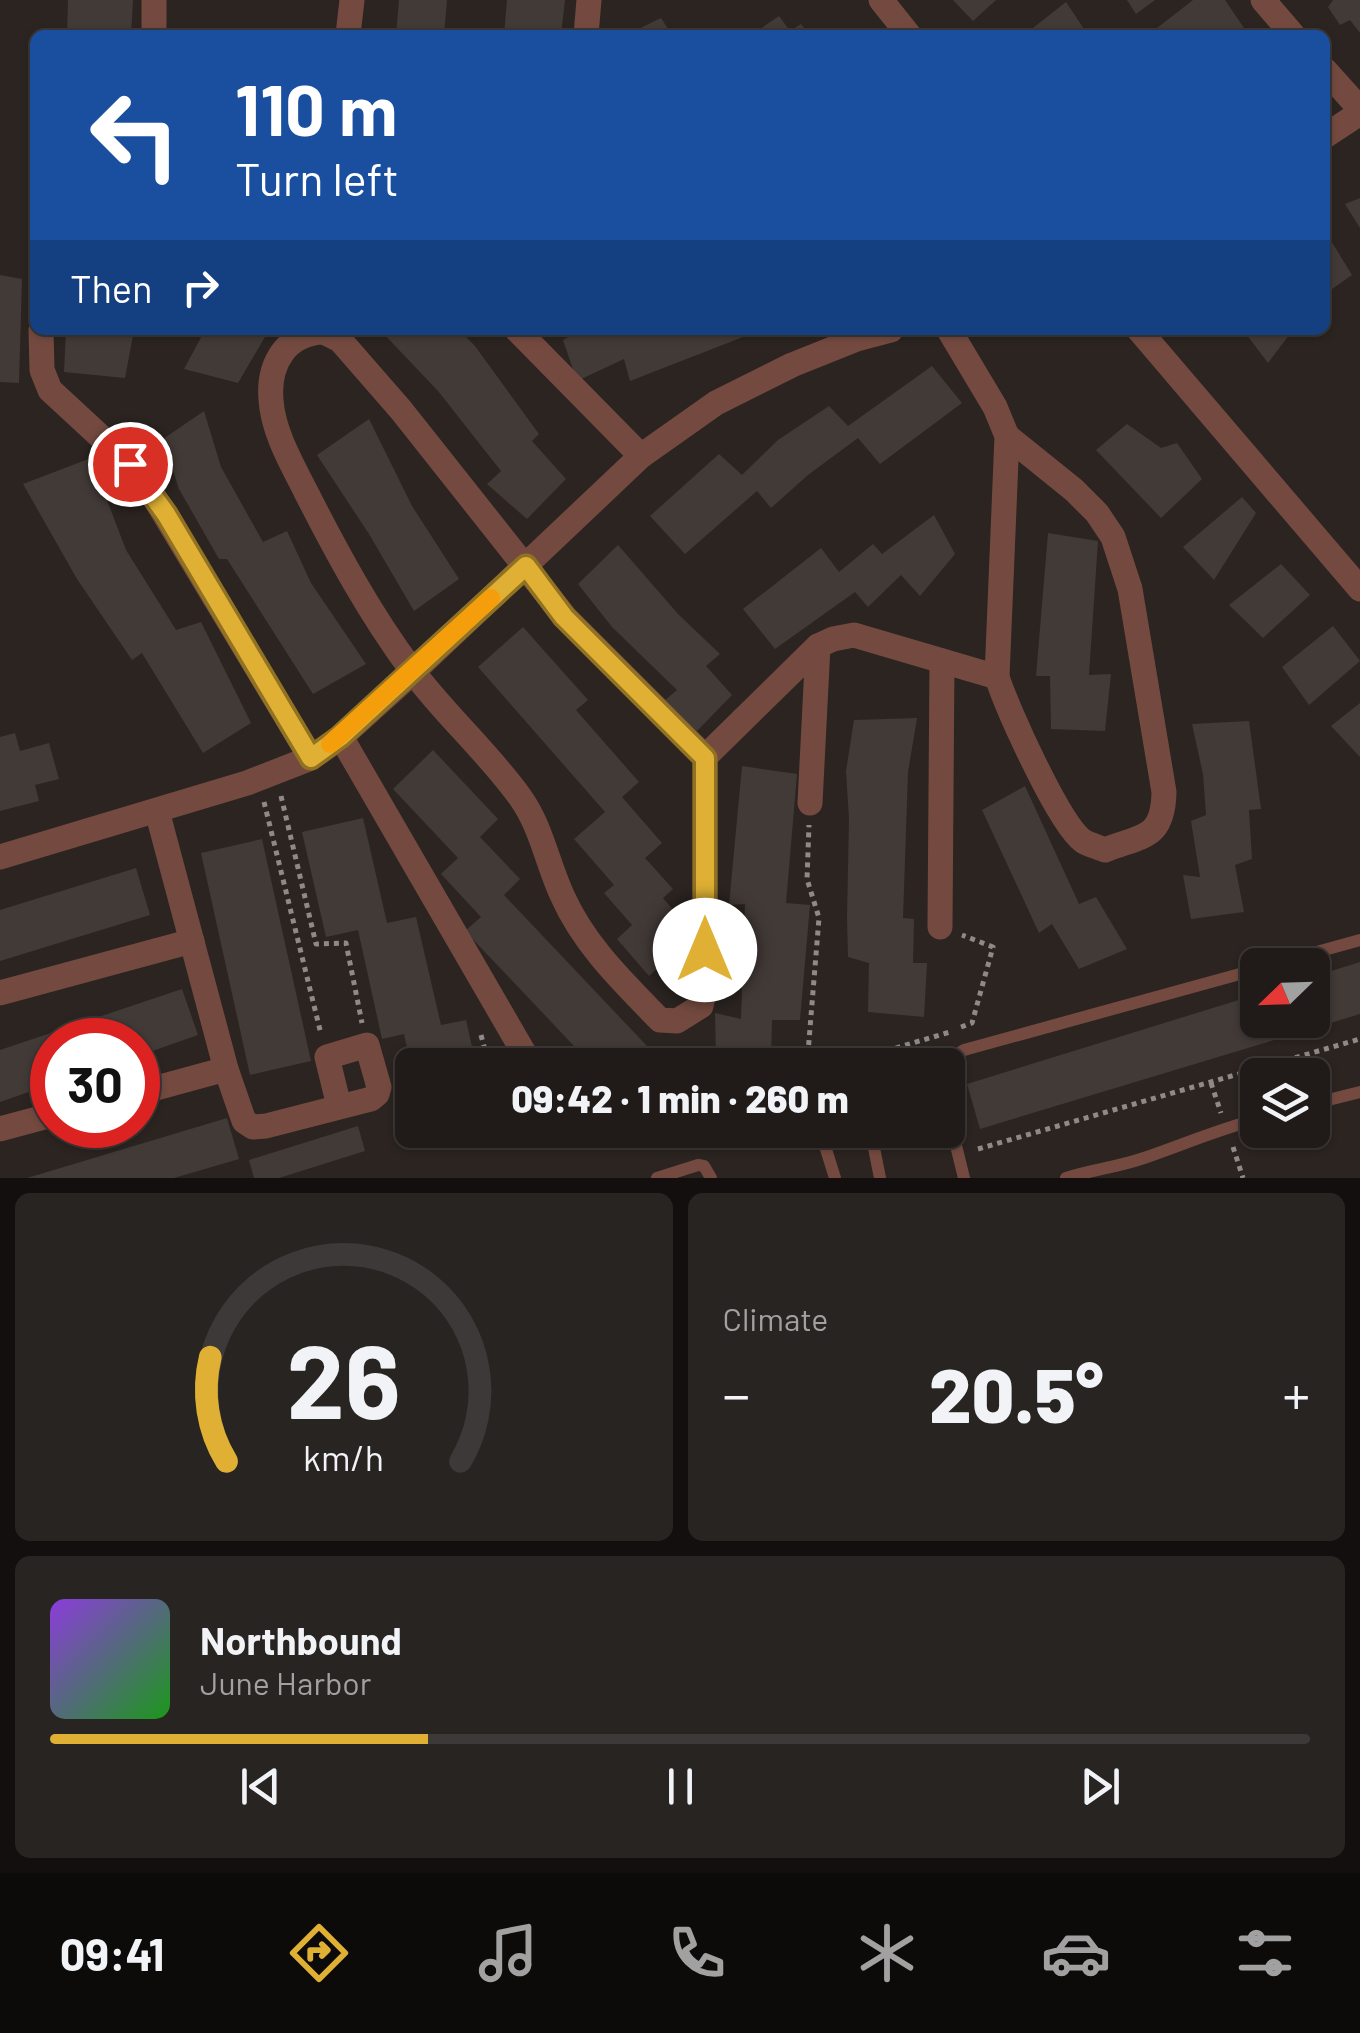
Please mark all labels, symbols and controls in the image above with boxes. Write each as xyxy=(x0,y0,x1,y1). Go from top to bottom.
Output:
text: 110 m xyxy=(235,66,397,150)
icon: left xyxy=(70,70,200,200)
text: Turn left xyxy=(235,151,399,205)
icon: right xyxy=(173,260,228,315)
text: Then xyxy=(70,265,153,311)
pin xyxy=(88,422,173,507)
icon: arrive xyxy=(103,437,158,492)
position arrow xyxy=(653,898,757,1002)
north arrow xyxy=(1240,948,1330,1038)
map controls xyxy=(1240,948,1330,1148)
speed limit sign: 30 xyxy=(30,1018,160,1148)
button: layers xyxy=(1240,1058,1330,1148)
text: 09:42 · 1 min · 260 m xyxy=(511,1075,849,1121)
text: Climate xyxy=(723,1299,828,1337)
text: 26 xyxy=(287,1315,401,1440)
text: 20.5° xyxy=(929,1348,1104,1438)
text: − xyxy=(723,1360,750,1426)
text: + xyxy=(1282,1360,1310,1426)
text: km/h xyxy=(303,1435,384,1478)
text: Northbound xyxy=(200,1617,402,1663)
text: June Harbor xyxy=(200,1663,371,1701)
icon: previous xyxy=(233,1759,288,1814)
icon: pause xyxy=(653,1759,708,1814)
icon: next xyxy=(1073,1759,1128,1814)
icon: directions xyxy=(284,1918,354,1988)
icon: music xyxy=(473,1918,543,1988)
icon: phone xyxy=(662,1918,732,1988)
icon: climate xyxy=(852,1918,922,1988)
icon: car xyxy=(1041,1918,1111,1988)
icon: filters xyxy=(1230,1918,1300,1988)
text: 09:41 xyxy=(60,1926,164,1980)

